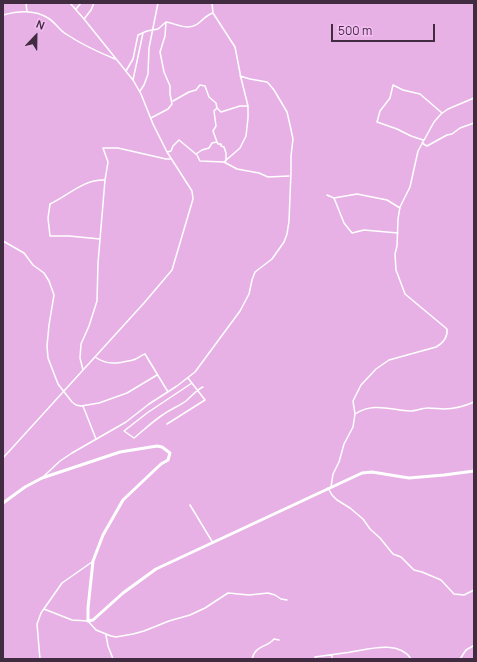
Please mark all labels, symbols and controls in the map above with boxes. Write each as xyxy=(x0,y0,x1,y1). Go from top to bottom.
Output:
north arrow xyxy=(16,16,56,56)
text: N xyxy=(34,16,47,33)
scale bar xyxy=(333,16,437,42)
text: 500 m xyxy=(338,22,372,39)

